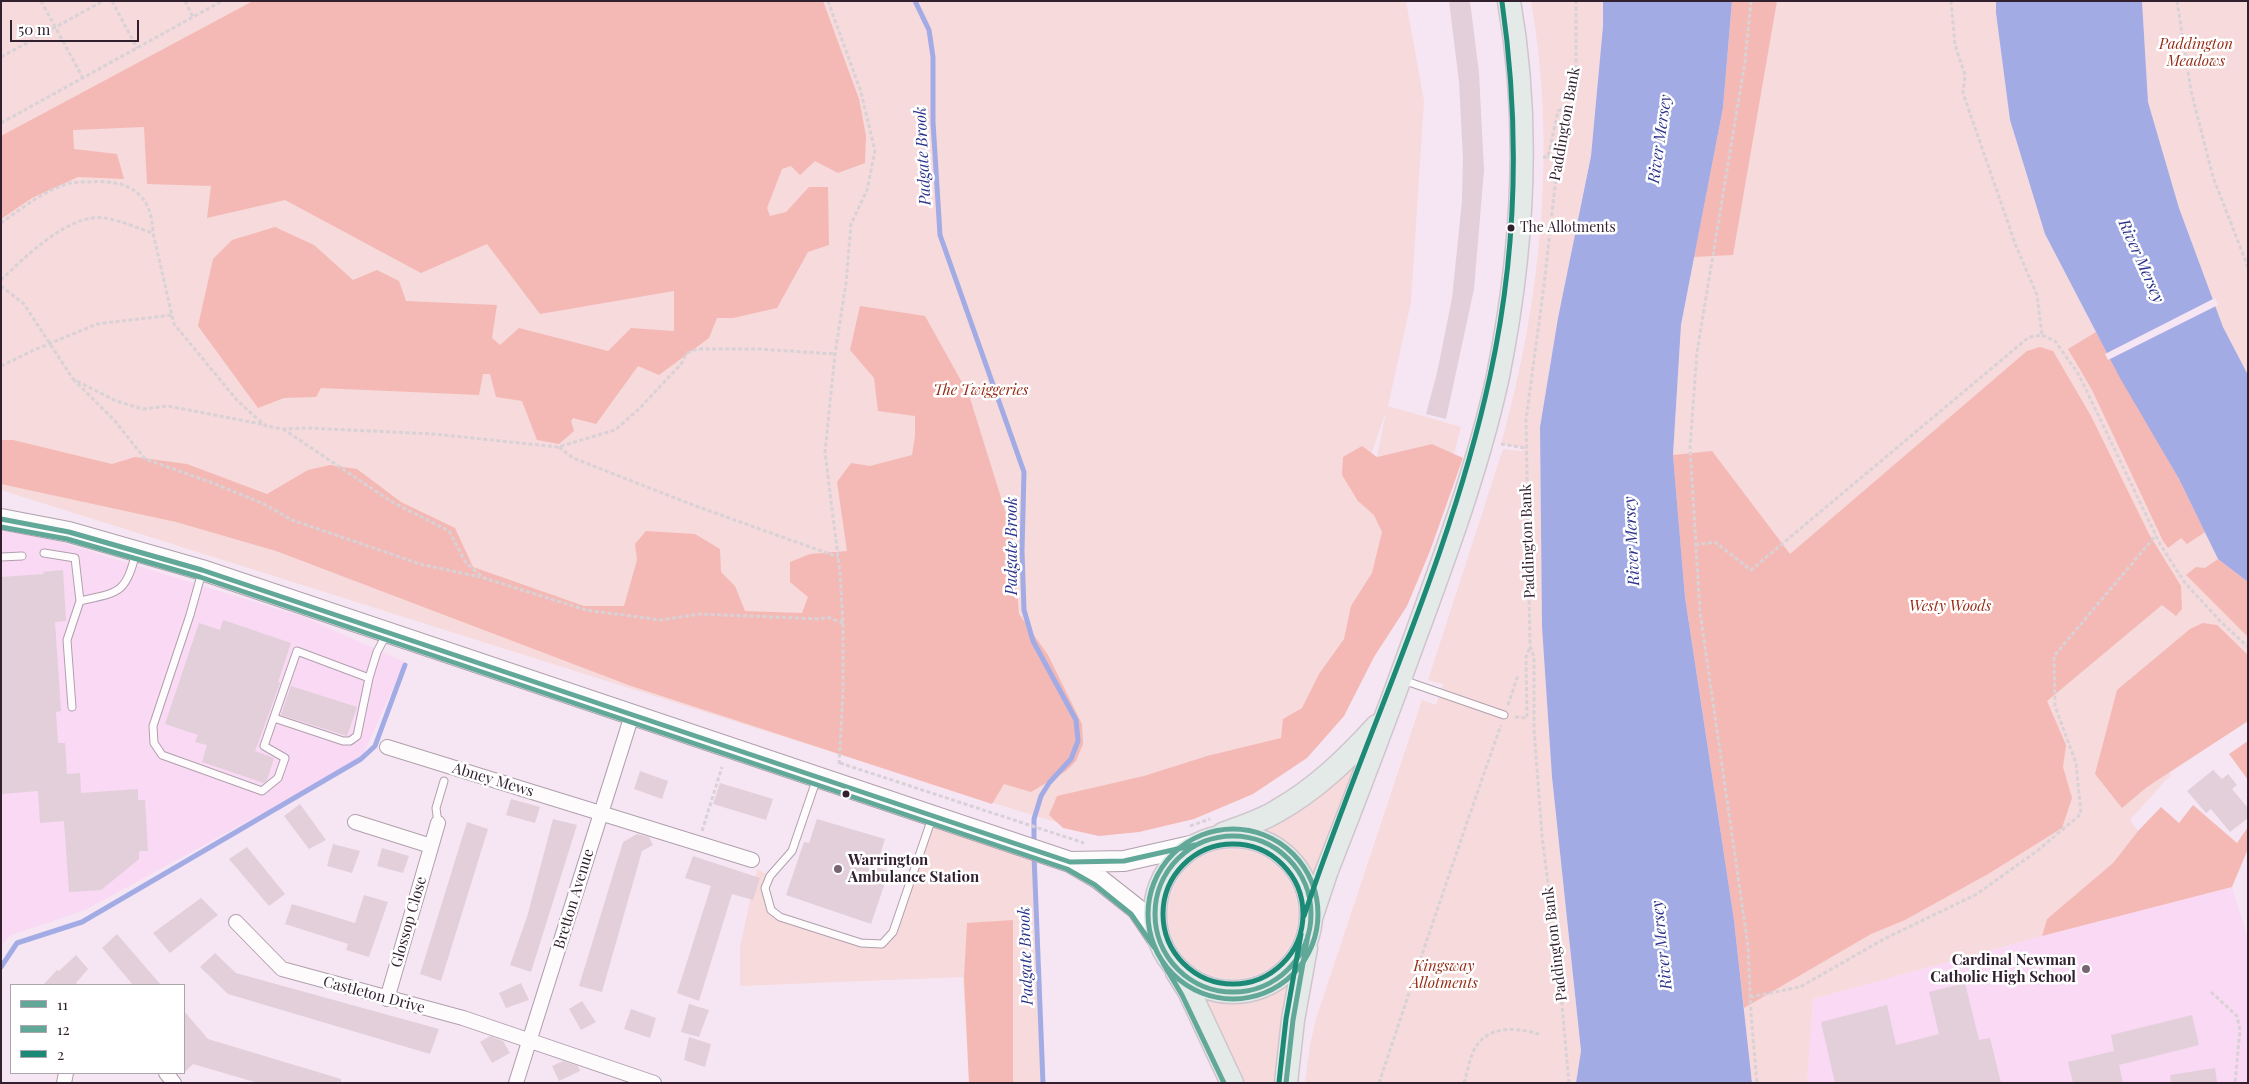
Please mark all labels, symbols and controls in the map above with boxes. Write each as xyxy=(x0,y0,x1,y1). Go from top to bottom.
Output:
scale bar xyxy=(12,10,141,42)
text: 50 m xyxy=(18,19,50,39)
park label: Paddington Meadows xyxy=(2159,35,2233,70)
street label: Paddington Bank xyxy=(1546,66,1584,182)
water label: River Mersey xyxy=(1644,93,1676,185)
water label: Padgate Brook xyxy=(911,106,935,206)
water label: River Mersey xyxy=(2114,216,2168,306)
place label: The Allotments xyxy=(1520,220,1616,236)
marker: The Allotments xyxy=(1506,223,1516,233)
park label: The Twiggeries xyxy=(933,381,1029,399)
street label: Paddington Bank xyxy=(1517,483,1539,599)
water label: River Mersey xyxy=(1620,496,1644,586)
water label: Padgate Brook xyxy=(1002,497,1022,595)
park label: Westy Woods xyxy=(1909,597,1991,615)
street label: Abney Mews xyxy=(450,759,536,801)
unlabelled marker xyxy=(841,789,851,799)
street label: Bretton Avenue xyxy=(550,847,598,951)
place label: Warrington Ambulance Station xyxy=(848,851,979,886)
marker: Warrington Ambulance Station xyxy=(832,863,844,875)
street label: Glossop Close xyxy=(387,874,431,970)
street label: Paddington Bank xyxy=(1539,886,1571,1002)
water label: River Mersey xyxy=(1648,899,1676,991)
water label: Padgate Brook xyxy=(1015,906,1037,1006)
place label: Cardinal Newman Catholic High School xyxy=(1930,951,2076,986)
park label: Kingsway Allotments xyxy=(1410,957,1478,992)
marker: Cardinal Newman Catholic High School xyxy=(2080,963,2092,975)
street label: Castleton Drive xyxy=(321,973,427,1017)
legend xyxy=(10,984,185,1074)
text: 11 xyxy=(57,994,68,1014)
text: 12 xyxy=(57,1019,70,1039)
text: 2 xyxy=(57,1044,64,1064)

